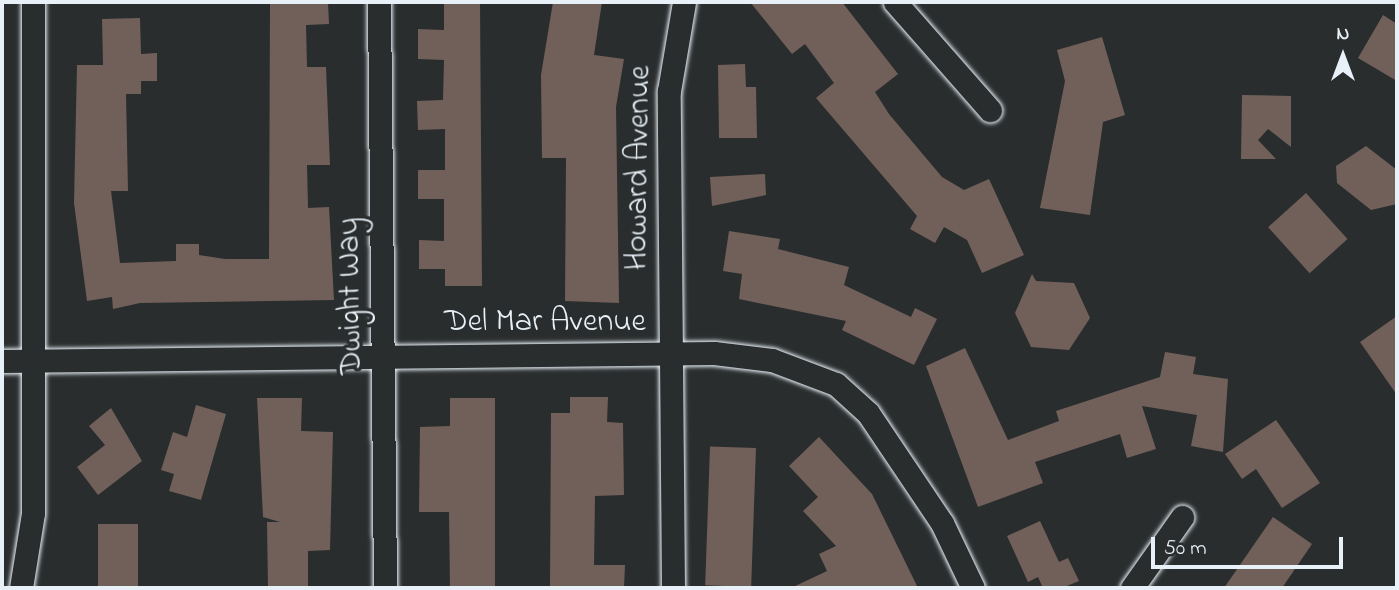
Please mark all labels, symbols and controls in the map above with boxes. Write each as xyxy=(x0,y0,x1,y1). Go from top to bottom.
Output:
north arrow xyxy=(1308,21,1378,91)
text: N xyxy=(1337,21,1349,48)
street label: Howard Avenue xyxy=(619,65,661,271)
street label: Dwight Way xyxy=(331,217,373,375)
street label: Del Mar Avenue xyxy=(444,304,646,342)
scale bar xyxy=(1154,524,1346,568)
text: 50 m xyxy=(1164,534,1207,564)

